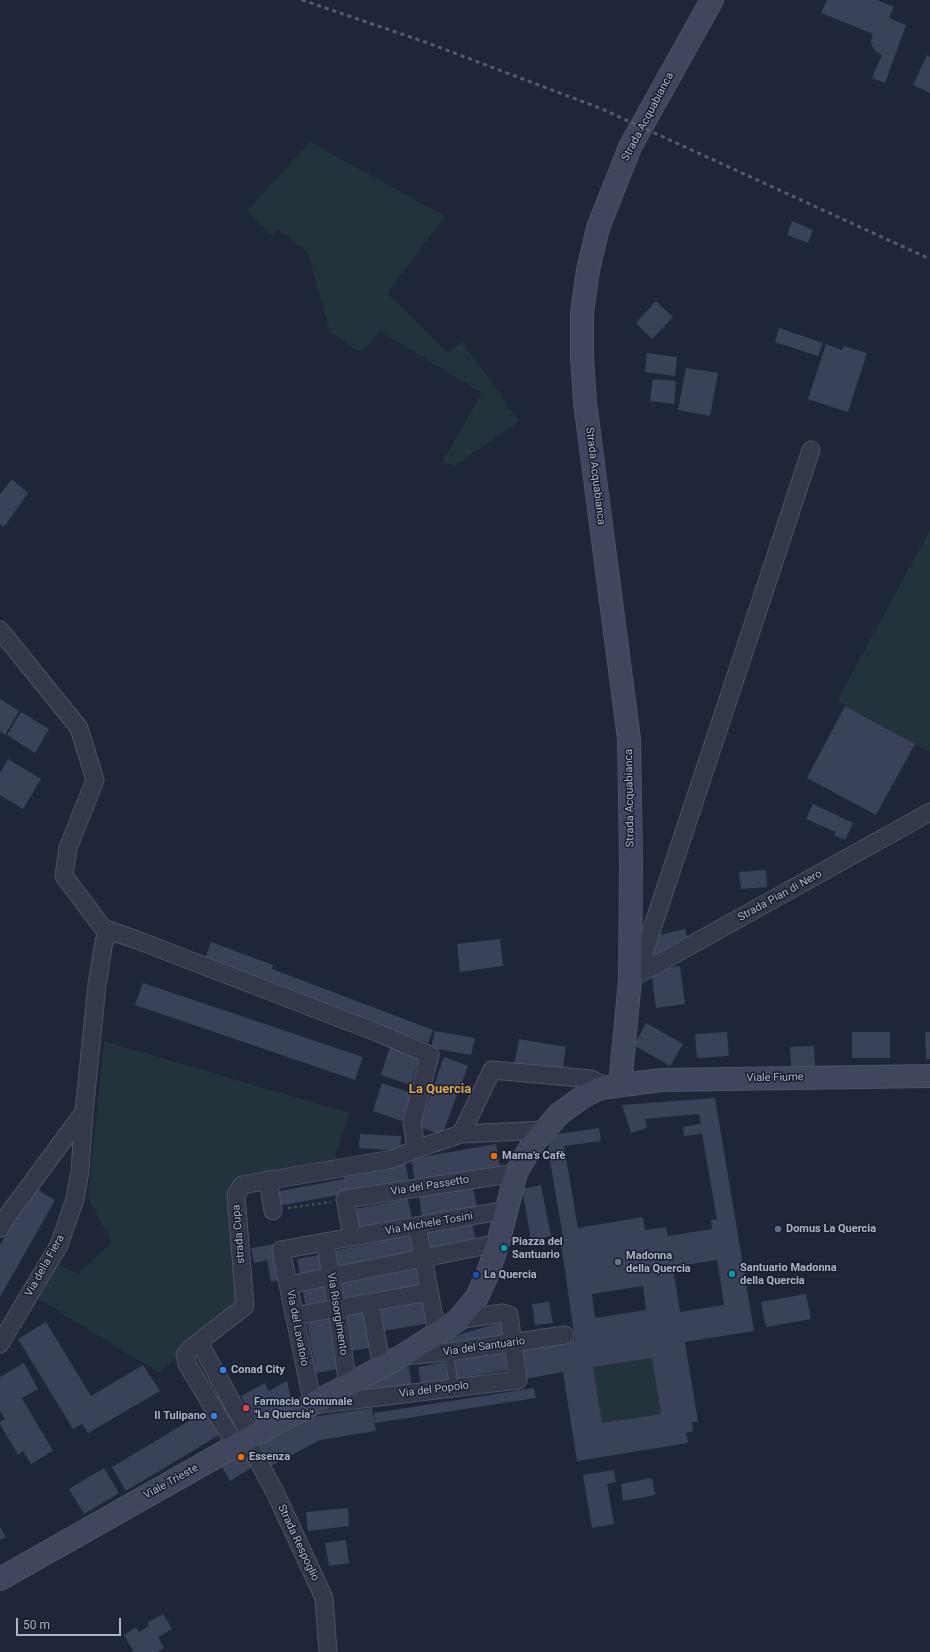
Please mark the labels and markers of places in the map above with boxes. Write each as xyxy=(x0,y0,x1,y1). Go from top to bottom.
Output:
place label: Mama’s Cafè xyxy=(502,1149,565,1163)
marker: Mama’s Cafè xyxy=(489,1151,499,1161)
place label: Domus La Quercia xyxy=(786,1222,876,1236)
marker: Domus La Quercia xyxy=(773,1224,783,1234)
place label: Piazza del Santuario xyxy=(512,1235,563,1261)
marker: Piazza del Santuario xyxy=(499,1243,509,1253)
place label: Madonna della Quercia xyxy=(626,1249,691,1275)
marker: Madonna della Quercia xyxy=(613,1257,623,1267)
place label: Santuario Madonna della Quercia xyxy=(740,1261,837,1287)
place label: La Quercia xyxy=(484,1268,537,1282)
marker: Santuario Madonna della Quercia xyxy=(727,1269,737,1279)
marker: La Quercia xyxy=(471,1270,481,1280)
place label: Conad City xyxy=(231,1363,285,1377)
marker: Conad City xyxy=(218,1365,228,1375)
place label: Farmacia Comunale "La Quercia" xyxy=(254,1395,352,1421)
marker: Farmacia Comunale "La Quercia" xyxy=(241,1403,251,1413)
place label: Il Tulipano xyxy=(154,1409,206,1423)
marker: Il Tulipano xyxy=(209,1411,219,1421)
place label: Essenza xyxy=(249,1450,290,1464)
marker: Essenza xyxy=(236,1452,246,1462)

